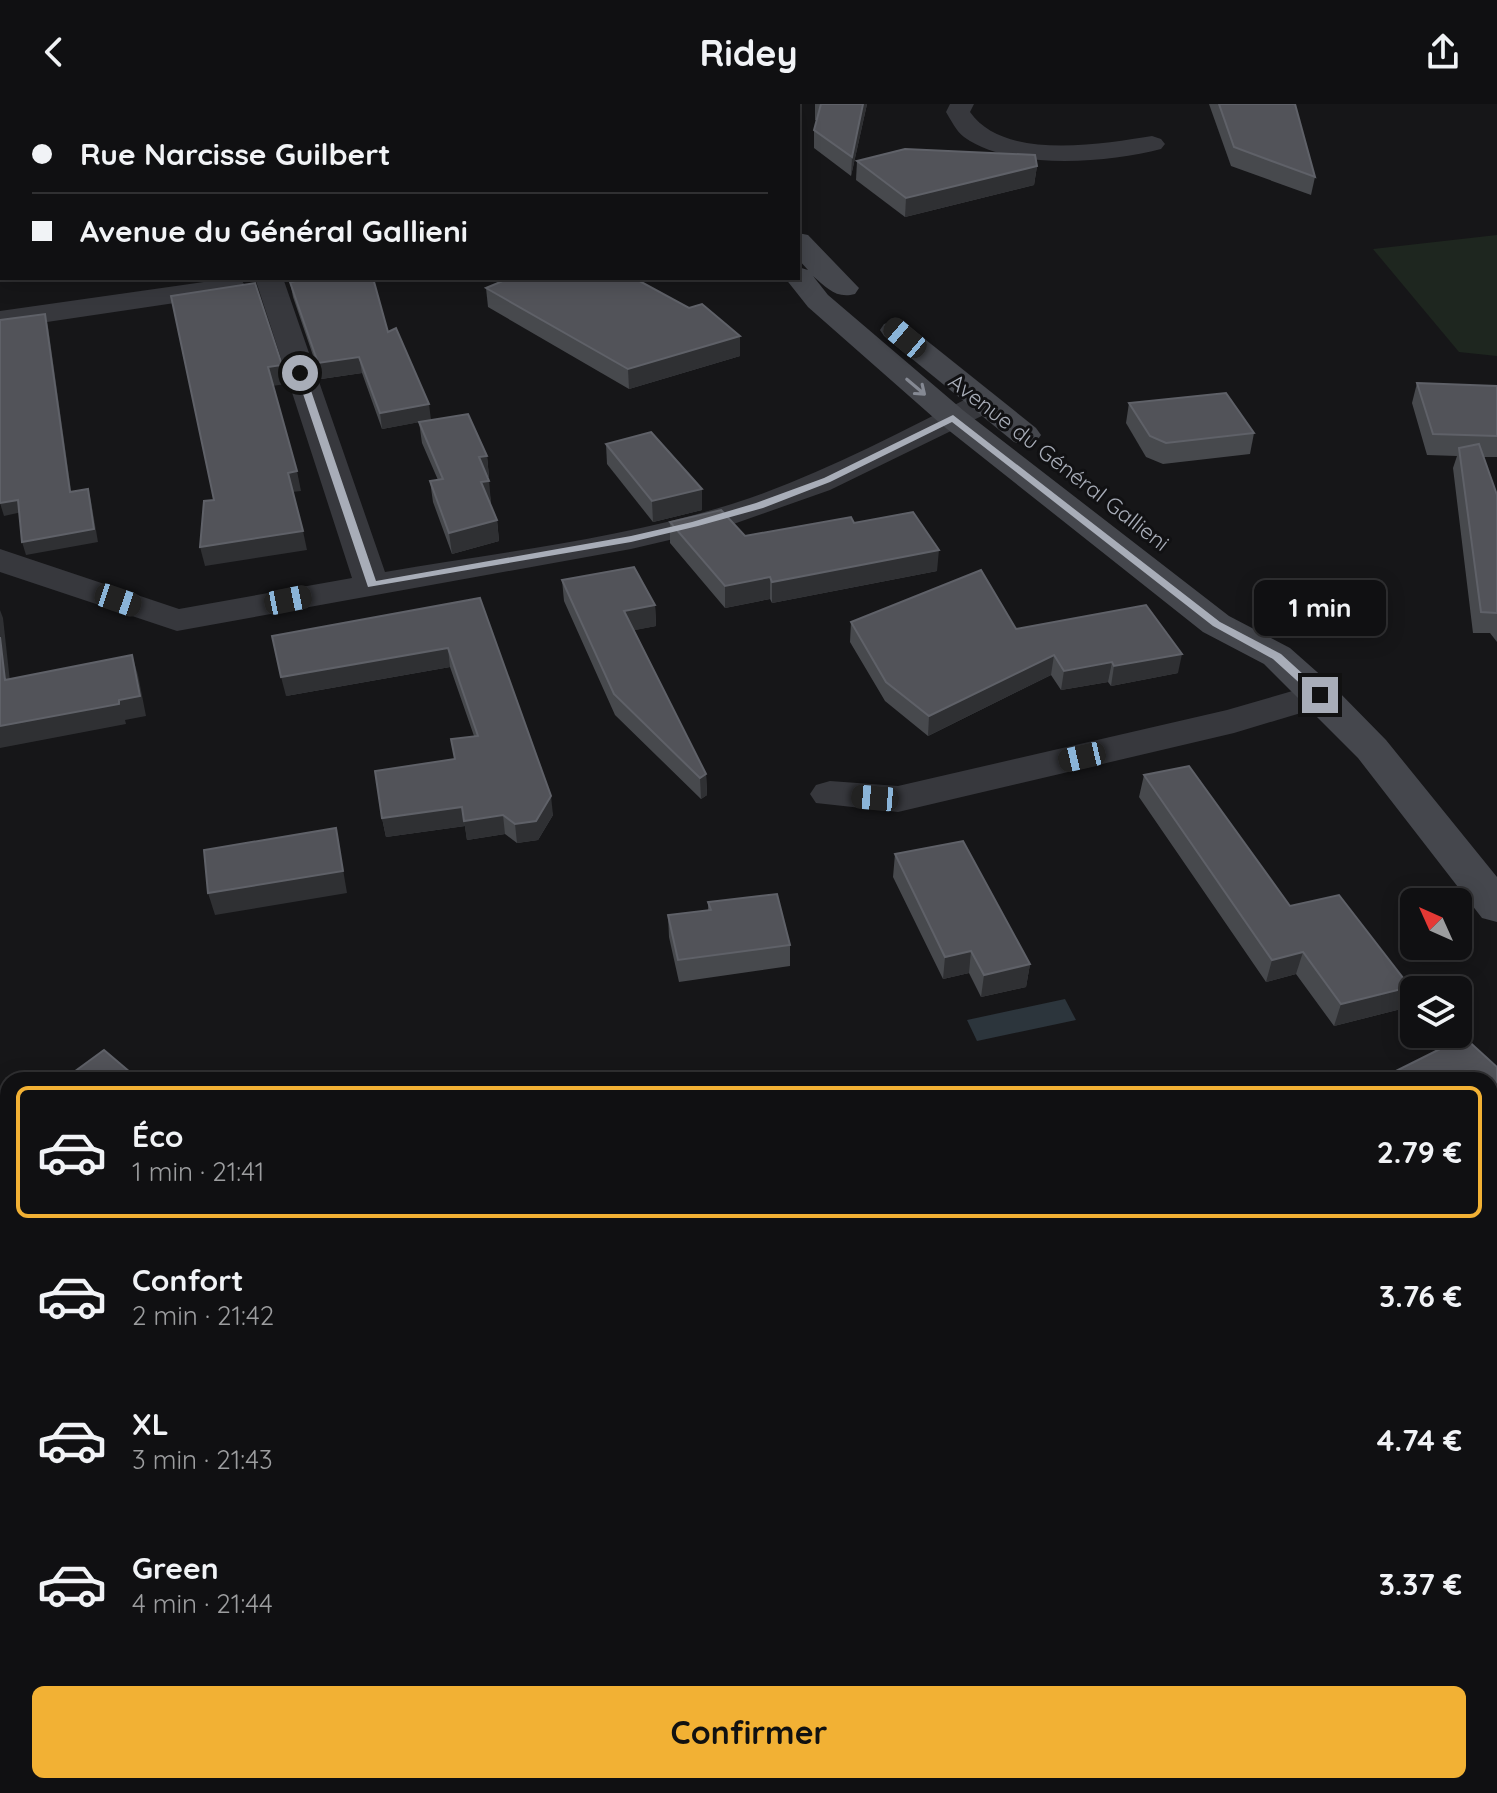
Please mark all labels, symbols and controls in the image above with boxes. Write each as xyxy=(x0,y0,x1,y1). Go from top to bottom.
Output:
icon: back xyxy=(32,30,76,74)
text: Ridey xyxy=(699,30,798,75)
icon: share xyxy=(1421,30,1465,74)
text: Rue Narcisse Guilbert xyxy=(80,135,390,173)
text: Avenue du Général Gallieni xyxy=(80,212,468,250)
car xyxy=(879,313,931,363)
route start xyxy=(282,355,318,391)
street label: Avenue du Général Gallieni xyxy=(943,367,1175,557)
one-way arrow xyxy=(905,378,926,396)
callout: 1 min xyxy=(1254,579,1386,635)
car xyxy=(91,581,145,619)
car xyxy=(262,584,314,616)
text: 1 min xyxy=(1289,591,1352,624)
route end xyxy=(1302,677,1338,713)
car xyxy=(1056,740,1108,774)
car xyxy=(850,784,900,812)
north arrow xyxy=(1400,888,1472,960)
map controls xyxy=(1400,888,1472,1048)
button: layers xyxy=(1400,976,1472,1048)
icon: car xyxy=(36,1116,108,1188)
text: Éco xyxy=(132,1117,183,1155)
text: 2.79 € xyxy=(1377,1133,1462,1171)
text: 1 min · 21:41 xyxy=(132,1155,264,1188)
icon: car xyxy=(36,1260,108,1332)
text: Confort xyxy=(132,1261,244,1299)
text: 3.76 € xyxy=(1379,1277,1462,1315)
text: 2 min · 21:42 xyxy=(132,1299,274,1332)
icon: car xyxy=(36,1404,108,1476)
text: XL xyxy=(132,1405,169,1443)
text: 4.74 € xyxy=(1377,1421,1462,1459)
text: 3 min · 21:43 xyxy=(132,1443,273,1476)
icon: car xyxy=(36,1548,108,1620)
text: Green xyxy=(132,1549,219,1587)
text: 3.37 € xyxy=(1379,1565,1462,1603)
text: 4 min · 21:44 xyxy=(132,1587,273,1620)
button: Confirmer xyxy=(32,1686,1466,1778)

